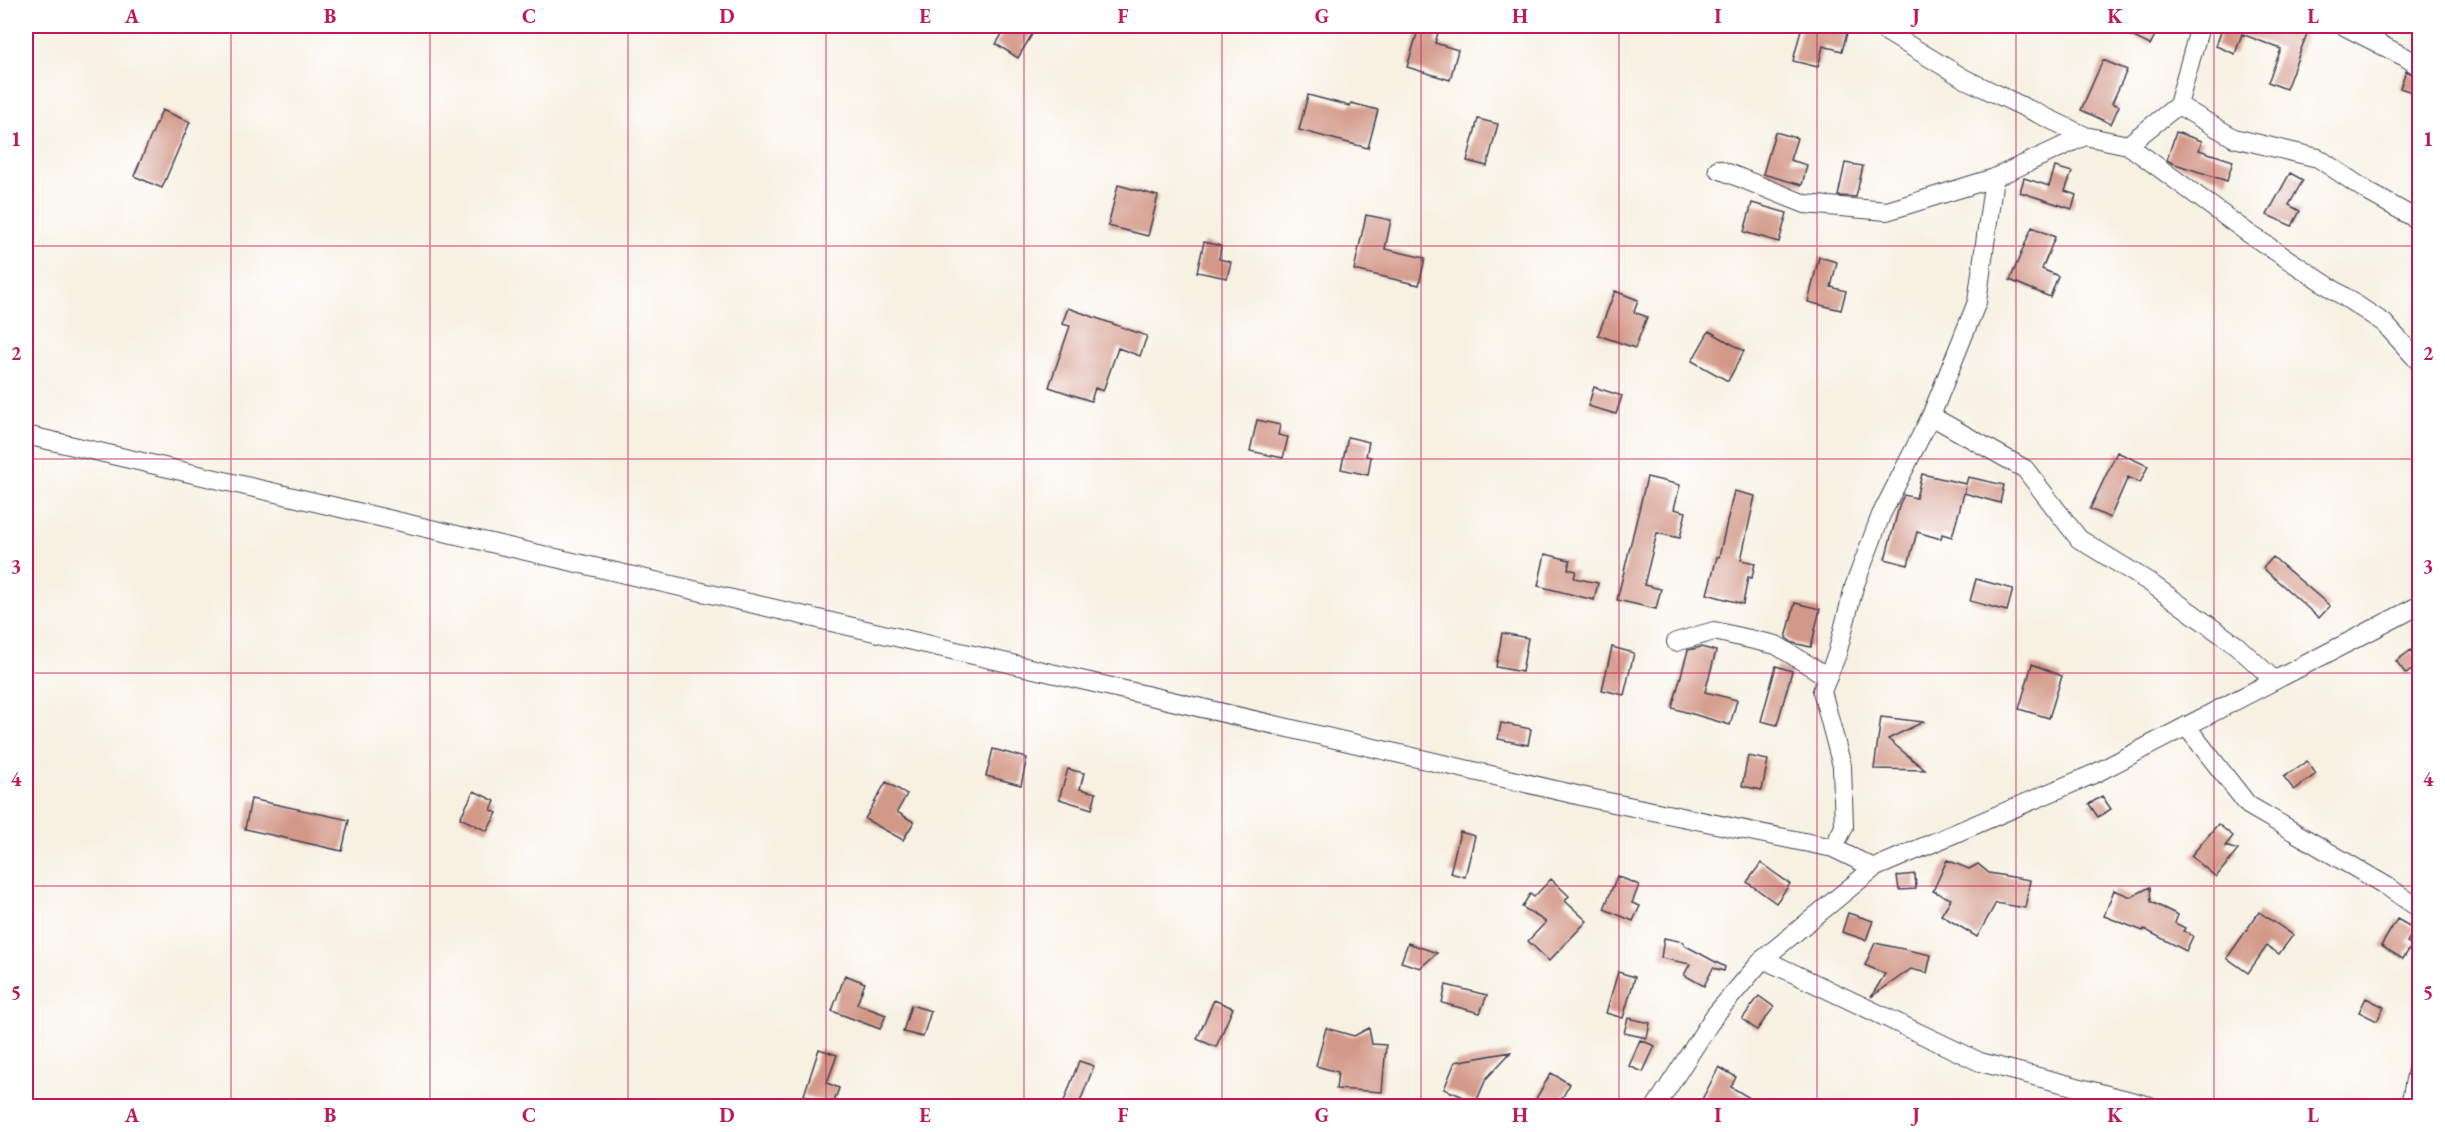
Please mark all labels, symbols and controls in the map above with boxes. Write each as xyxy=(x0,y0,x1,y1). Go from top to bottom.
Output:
text: A xyxy=(124,3,140,29)
text: B xyxy=(324,3,336,29)
text: C xyxy=(522,3,536,29)
text: D xyxy=(719,3,735,29)
text: E xyxy=(919,3,931,29)
text: F xyxy=(1118,3,1129,29)
text: G xyxy=(1315,3,1329,29)
text: H xyxy=(1512,3,1528,29)
text: I xyxy=(1714,3,1722,29)
text: J xyxy=(1910,3,1920,29)
text: K xyxy=(2107,3,2123,29)
text: L xyxy=(2307,3,2319,29)
text: 1 xyxy=(11,126,21,152)
text: 1 xyxy=(2423,126,2433,152)
text: 2 xyxy=(11,340,22,366)
text: 2 xyxy=(2423,340,2434,366)
text: 3 xyxy=(11,553,21,579)
text: 3 xyxy=(2423,553,2433,579)
text: 4 xyxy=(11,766,22,792)
text: 4 xyxy=(2423,766,2434,792)
text: 5 xyxy=(11,979,21,1005)
text: 5 xyxy=(2423,979,2433,1005)
text: A xyxy=(124,1102,140,1128)
text: B xyxy=(324,1102,336,1128)
text: C xyxy=(522,1102,536,1128)
text: D xyxy=(719,1102,735,1128)
text: E xyxy=(919,1102,931,1128)
text: F xyxy=(1118,1102,1129,1128)
text: G xyxy=(1315,1102,1329,1128)
text: H xyxy=(1512,1102,1528,1128)
text: I xyxy=(1714,1102,1722,1128)
text: J xyxy=(1910,1102,1920,1128)
text: K xyxy=(2107,1102,2123,1128)
text: L xyxy=(2307,1102,2319,1128)

